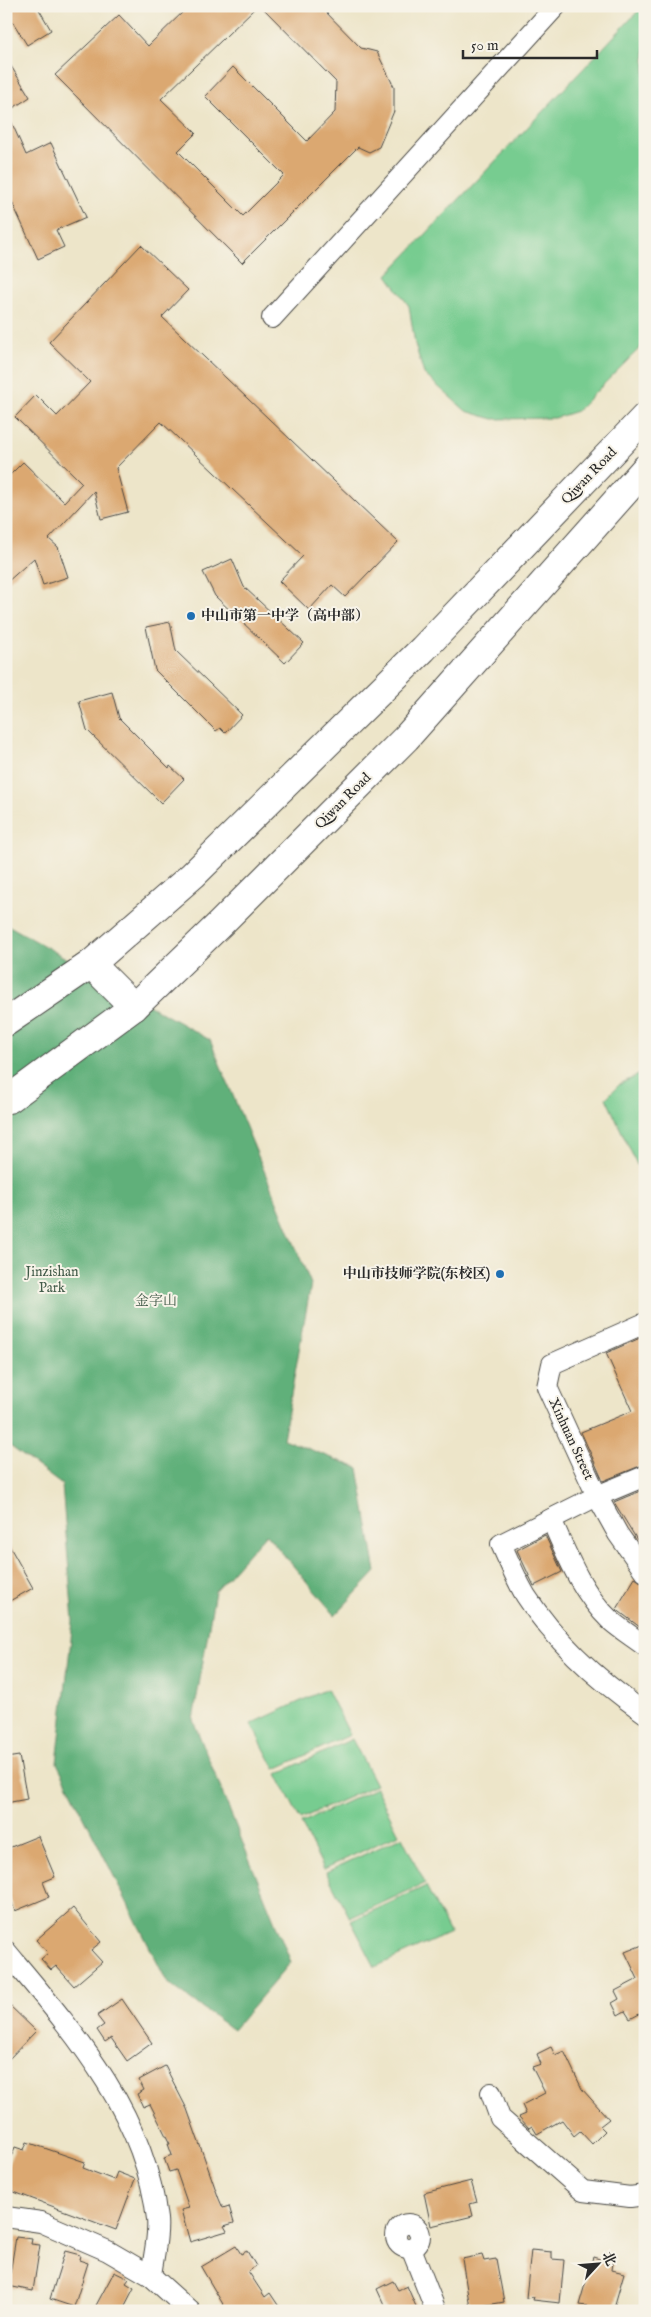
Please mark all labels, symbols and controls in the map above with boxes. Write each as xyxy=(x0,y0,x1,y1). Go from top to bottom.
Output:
scale bar xyxy=(463,28,597,60)
text: 50 m xyxy=(471,36,499,55)
street label: Qiwan Road xyxy=(557,443,621,508)
place label: 中山市第一中学（高中部） xyxy=(201,607,369,625)
marker: 中山市第一中学（高中部） xyxy=(185,610,197,622)
street label: Qiwan Road xyxy=(311,769,375,833)
park label: Jinzishan Park xyxy=(24,1263,79,1297)
place label: 中山市技师学院(东校区) xyxy=(343,1265,490,1283)
marker: 中山市技师学院(东校区) xyxy=(494,1268,506,1280)
park label: 金字山 xyxy=(135,1292,177,1310)
street label: Xinhuan Street xyxy=(544,1395,598,1483)
north arrow xyxy=(574,2240,624,2290)
text: 北 xyxy=(598,2249,620,2269)

